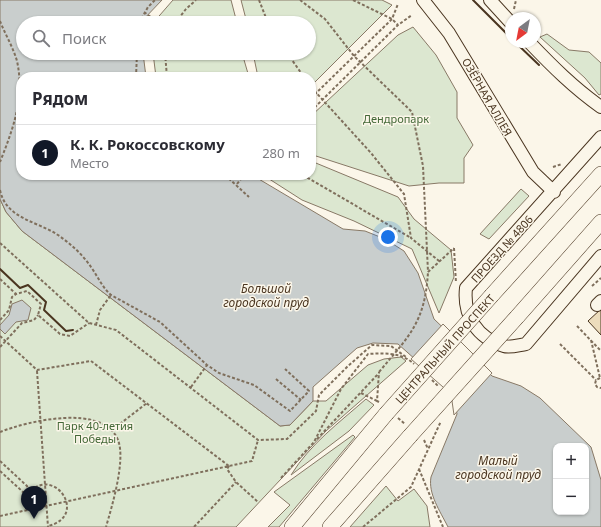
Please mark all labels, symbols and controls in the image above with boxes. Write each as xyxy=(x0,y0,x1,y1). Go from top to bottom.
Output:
north arrow xyxy=(505,12,541,48)
search box xyxy=(16,16,316,60)
icon: search xyxy=(30,27,52,49)
text: Поиск xyxy=(62,28,107,48)
street label: ОЗЁРНАЯ АЛЛЕЯ xyxy=(459,55,516,139)
text: Рядом xyxy=(32,87,88,110)
park label: Дендропарк xyxy=(363,111,429,126)
text: К. К. Рокоссовскому xyxy=(70,134,225,154)
text: 1 xyxy=(41,144,49,162)
text: 280 m xyxy=(262,144,300,162)
text: Место xyxy=(70,154,109,172)
street label: ПРОЕЗД № 4806 xyxy=(467,212,536,286)
your location xyxy=(378,227,398,247)
water label: Большой городской пруд xyxy=(223,280,309,311)
street label: ЦЕНТРАЛЬНЫЙ ПРОСПЕКТ xyxy=(392,291,498,406)
park label: Парк 40-летия Победы xyxy=(57,418,133,446)
map controls xyxy=(553,443,589,515)
button: + xyxy=(553,443,589,479)
water label: Малый городской пруд xyxy=(455,452,541,483)
button: − xyxy=(553,479,589,515)
pin: 1 xyxy=(21,486,47,519)

